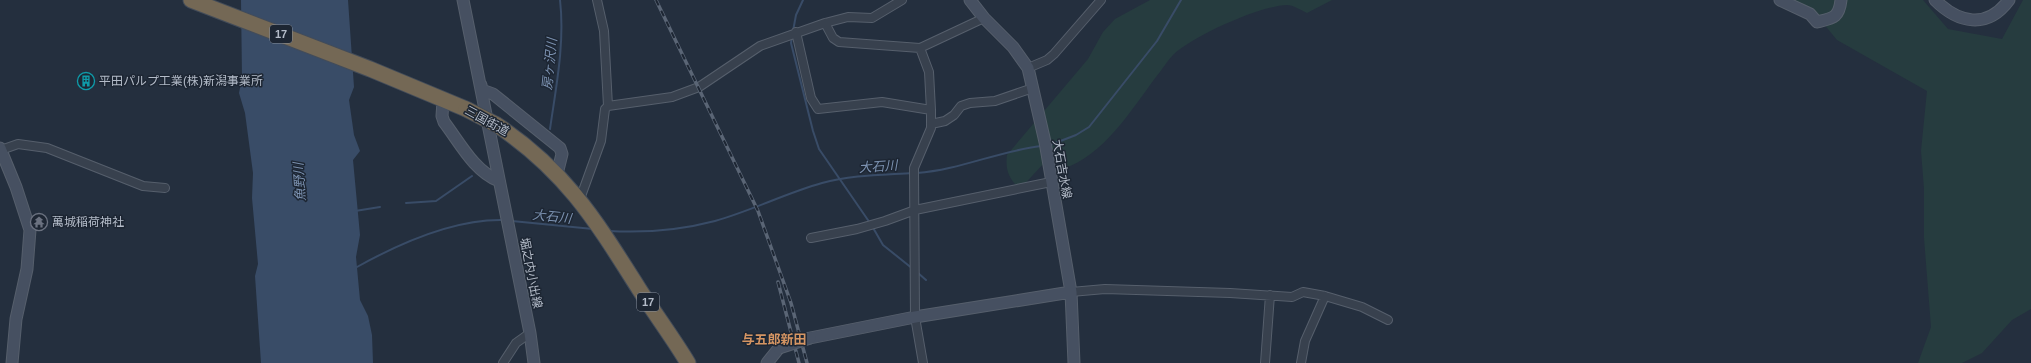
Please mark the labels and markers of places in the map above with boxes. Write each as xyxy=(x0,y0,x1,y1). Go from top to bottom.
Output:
building icon: 平田パルプ工業(株)新潟事業所 xyxy=(76,71,96,91)
place label: 平田パルプ工業(株)新潟事業所 xyxy=(99,74,263,88)
temple icon: 萬城稲荷神社 xyxy=(29,212,49,232)
place label: 萬城稲荷神社 xyxy=(52,215,124,229)

